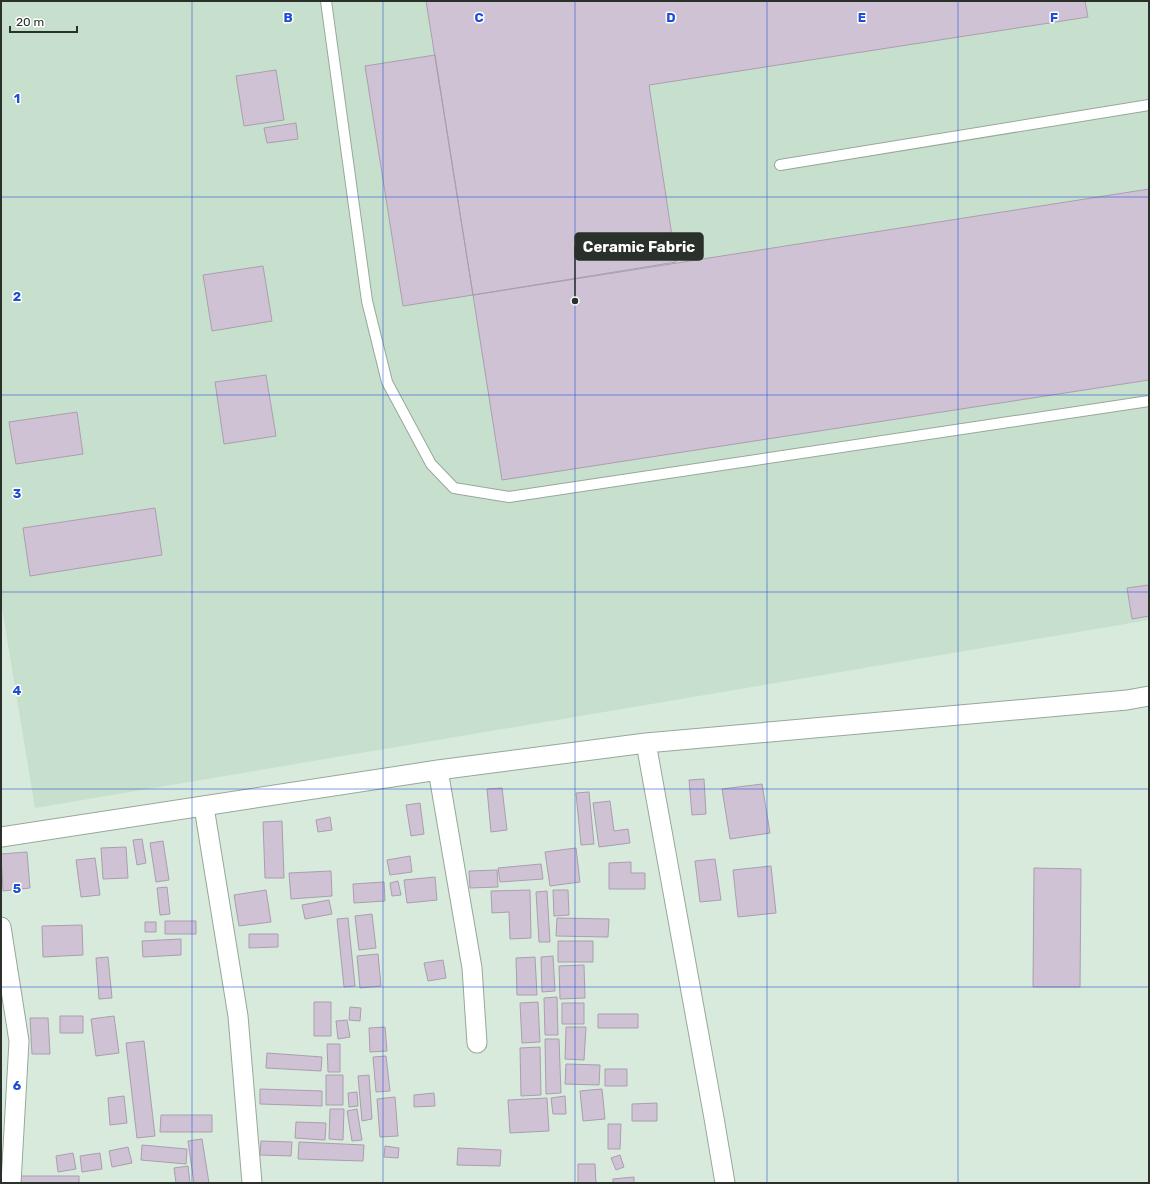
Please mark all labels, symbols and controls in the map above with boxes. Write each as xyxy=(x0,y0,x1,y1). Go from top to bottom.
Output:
scale bar xyxy=(10,8,77,34)
text: B xyxy=(283,10,293,25)
text: C xyxy=(474,10,484,25)
text: D xyxy=(666,10,676,25)
text: E xyxy=(858,10,866,25)
text: F xyxy=(1050,10,1058,25)
text: 20 m xyxy=(16,15,44,29)
text: 1 xyxy=(14,91,20,106)
callout: Ceramic Fabric xyxy=(575,233,703,260)
text: Ceramic Fabric xyxy=(583,238,695,256)
text: 2 xyxy=(13,289,21,304)
text: 3 xyxy=(13,486,22,501)
text: 4 xyxy=(13,683,22,698)
text: 5 xyxy=(13,881,21,896)
text: 6 xyxy=(13,1078,22,1093)

